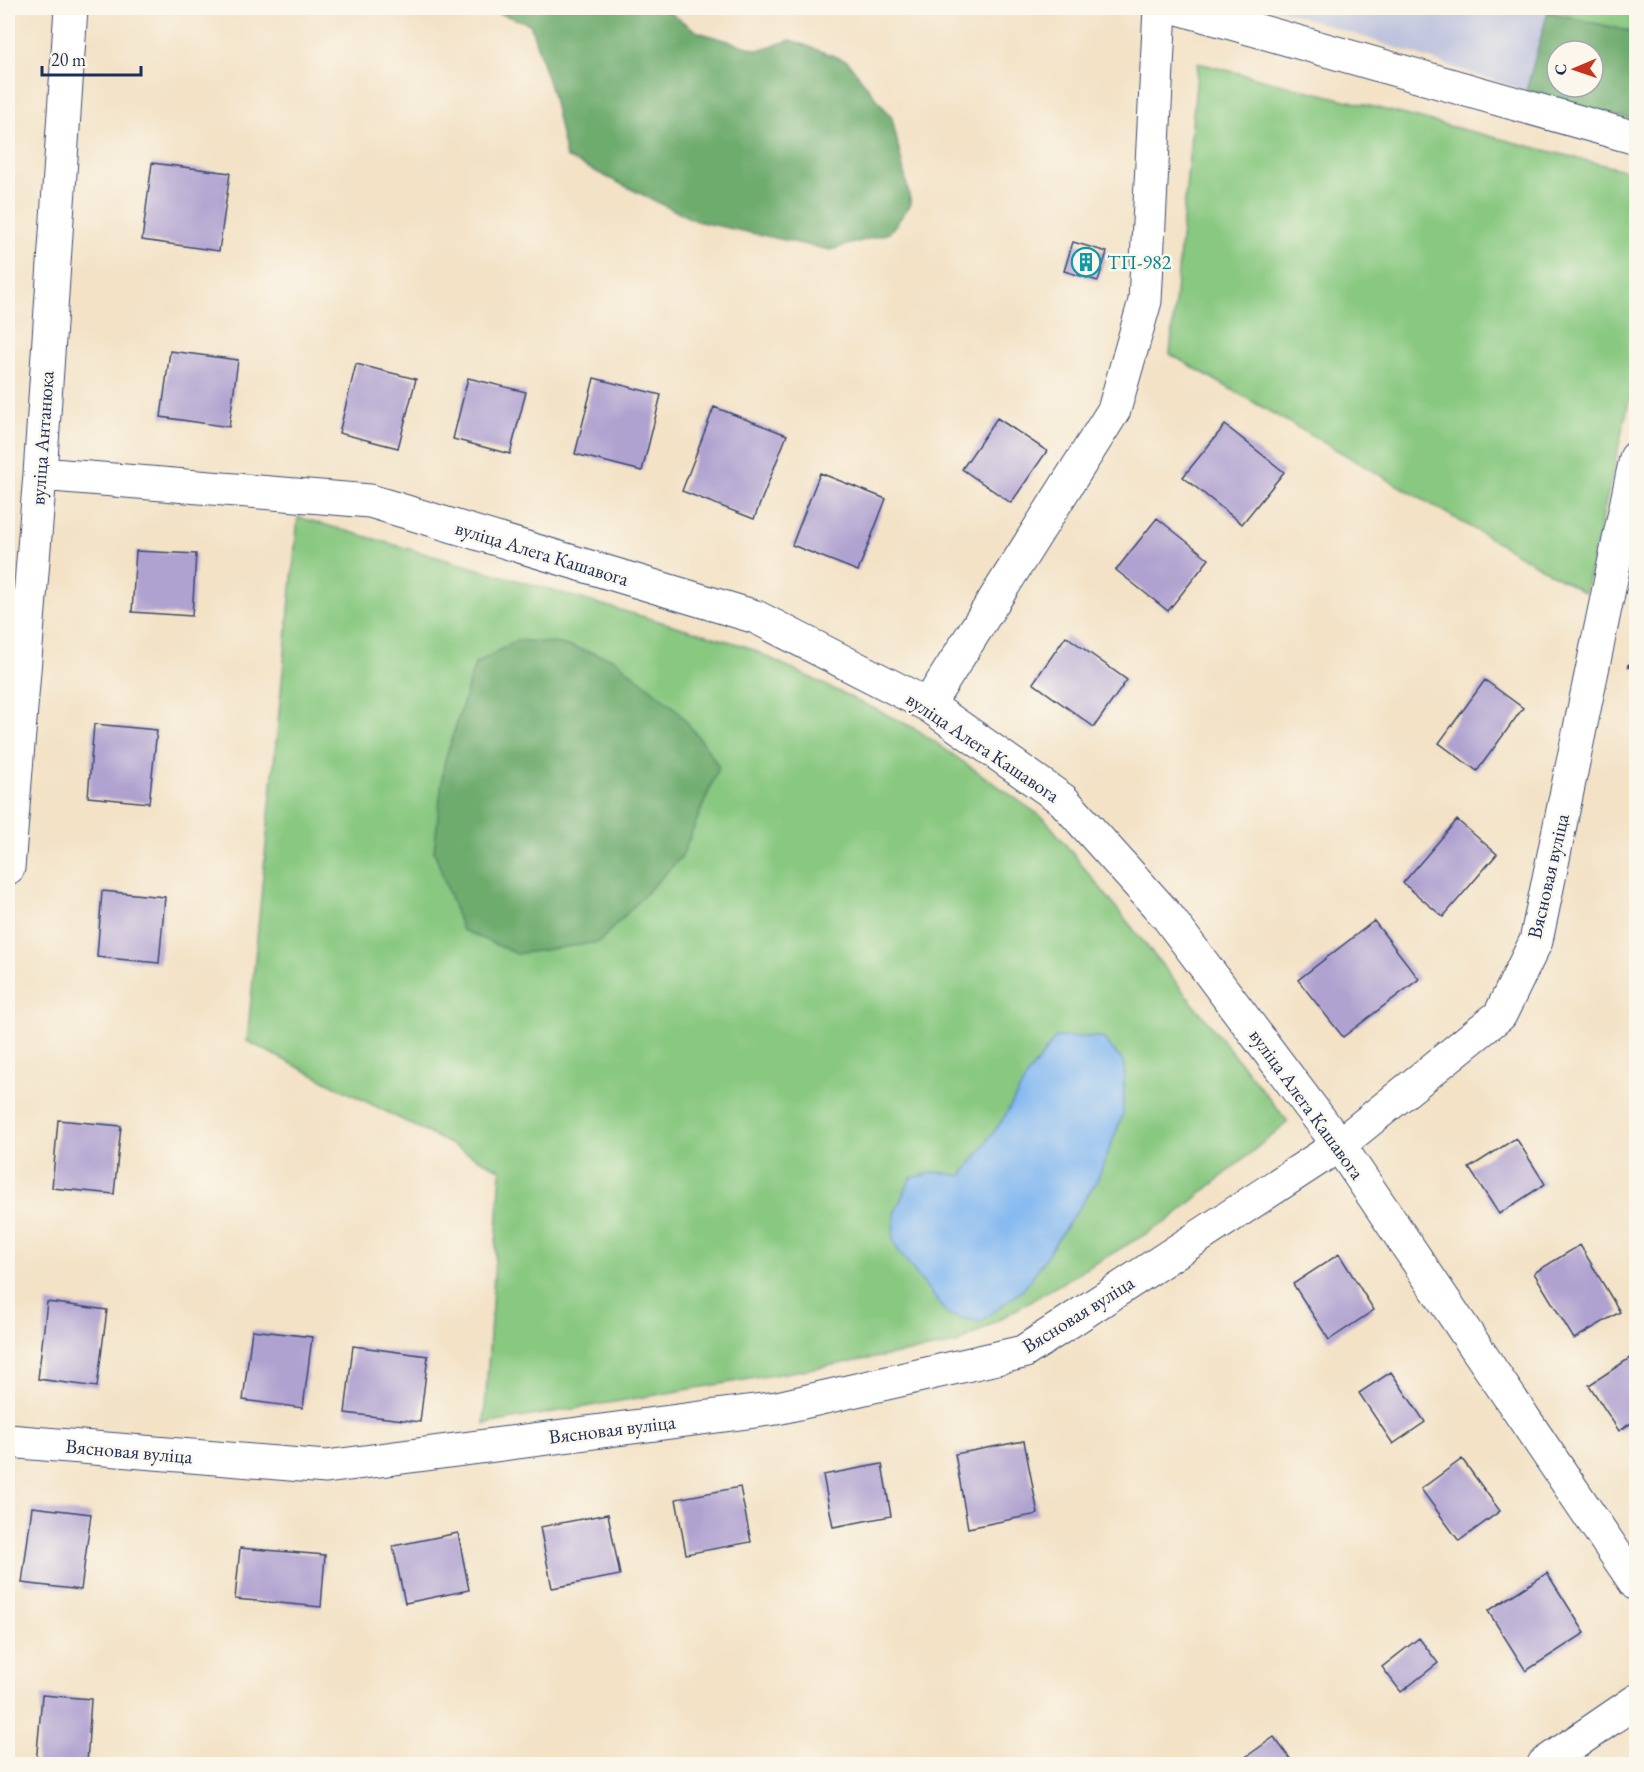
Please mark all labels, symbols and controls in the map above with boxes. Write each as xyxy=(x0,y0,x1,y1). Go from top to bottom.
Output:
scale bar xyxy=(42,39,141,77)
north arrow xyxy=(1545,39,1605,99)
text: 20 m xyxy=(51,48,86,71)
text: С xyxy=(1550,63,1571,76)
building icon: ТП-982 xyxy=(1070,246,1102,278)
place label: ТП-982 xyxy=(1107,249,1172,275)
street label: вуліца Антанюка xyxy=(24,370,60,506)
street label: вуліца Алега Кашавога xyxy=(452,514,632,592)
street label: вуліца Алега Кашавога xyxy=(901,686,1065,808)
street label: Вясновая вуліца xyxy=(1521,811,1575,941)
street label: вуліца Алега Кашавога xyxy=(1244,1024,1370,1184)
street label: Вясновая вуліца xyxy=(1017,1269,1139,1359)
street label: Вясновая вуліца xyxy=(547,1408,677,1450)
street label: Вясновая вуліца xyxy=(64,1432,194,1470)

